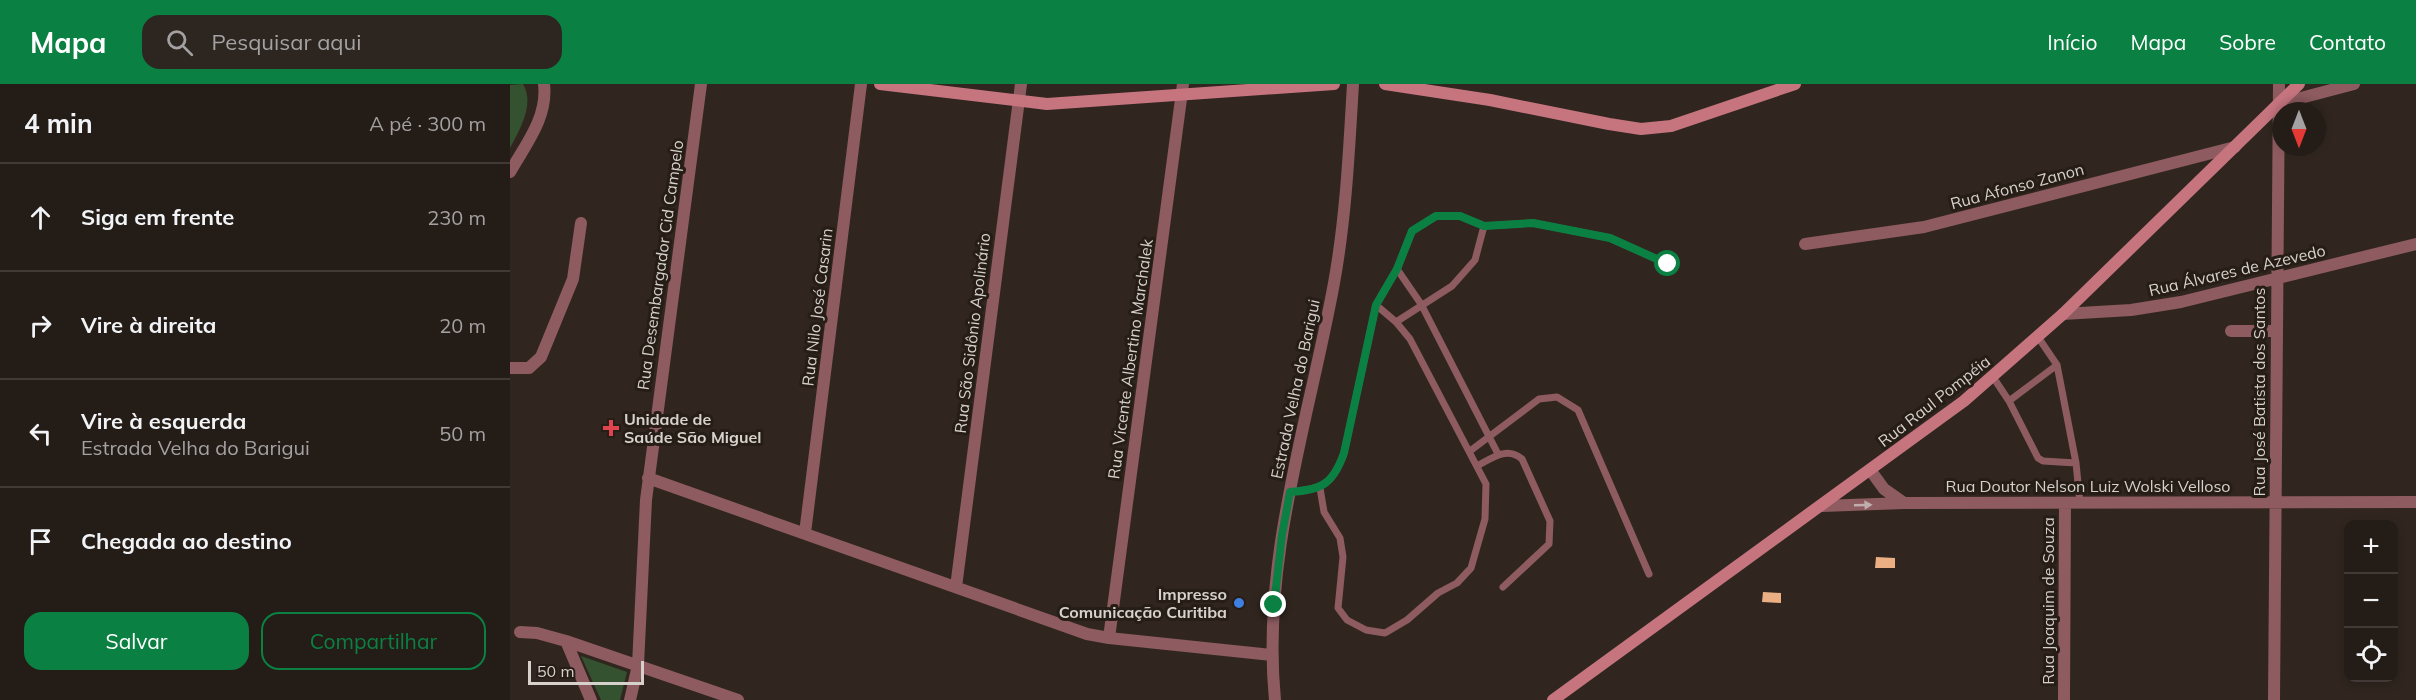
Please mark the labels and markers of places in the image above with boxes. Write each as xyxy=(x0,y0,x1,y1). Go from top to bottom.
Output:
place label: Unidade de Saúde São Miguel xyxy=(624,409,761,447)
marker: Unidade de Saúde São Miguel xyxy=(602,419,620,437)
place label: Impresso Comunicação Curitiba xyxy=(1059,584,1227,622)
marker: Impresso Comunicação Curitiba xyxy=(1232,596,1246,610)

